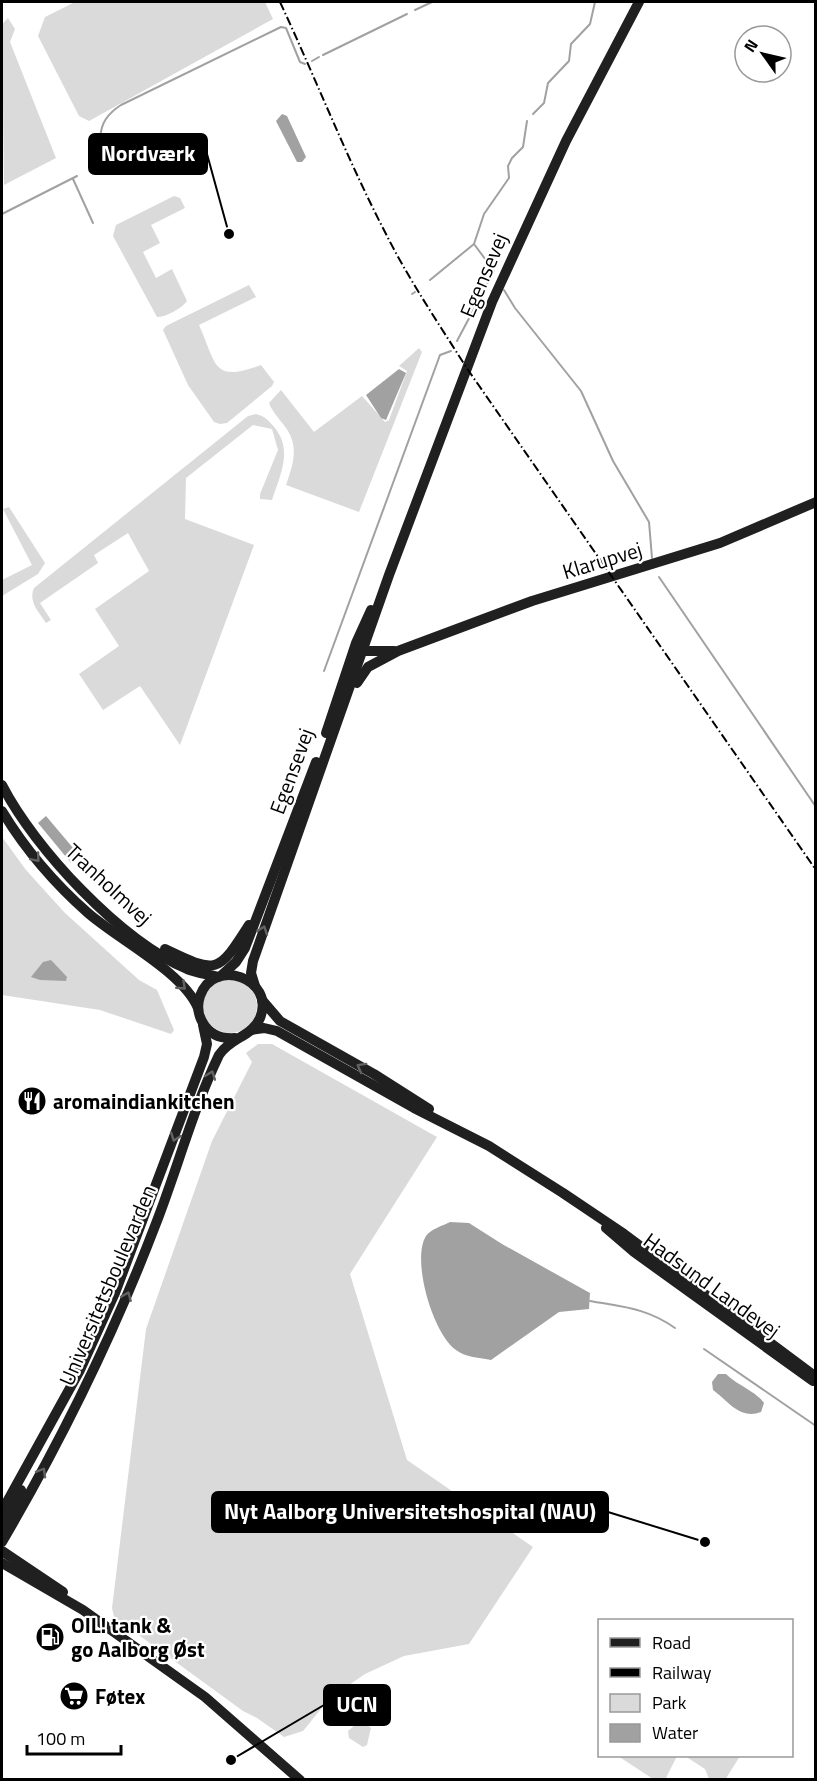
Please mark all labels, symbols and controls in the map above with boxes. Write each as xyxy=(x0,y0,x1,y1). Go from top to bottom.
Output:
north arrow xyxy=(733,24,793,84)
text: N xyxy=(738,34,764,57)
callout: Nordværk xyxy=(89,134,207,174)
text: Nordværk xyxy=(101,136,196,170)
street label: Egensevej xyxy=(451,228,515,322)
street label: Klarupvej xyxy=(558,533,646,587)
street label: Egensevej xyxy=(261,724,321,818)
street label: Tranholmvej xyxy=(59,835,159,933)
one-way arrow xyxy=(28,851,39,862)
one-way arrow xyxy=(256,925,269,936)
one-way arrow xyxy=(175,978,186,989)
one-way arrow xyxy=(357,1063,368,1074)
one-way arrow xyxy=(204,1070,216,1081)
restaurant icon: aromaindiankitchen xyxy=(16,1085,48,1117)
place label: aromaindiankitchen xyxy=(53,1085,235,1117)
one-way arrow xyxy=(170,1131,182,1142)
street label: Universitetsboulevarden xyxy=(50,1180,164,1390)
street label: Hadsund Landevej xyxy=(637,1224,787,1346)
one-way arrow xyxy=(119,1291,131,1302)
one-way arrow xyxy=(35,1468,46,1478)
callout: Nyt Aalborg Universitetshospital (NAU) xyxy=(212,1492,608,1532)
text: Nyt Aalborg Universitetshospital (NAU) xyxy=(224,1494,596,1528)
place label: OIL! tank & go Aalborg Øst xyxy=(71,1609,205,1665)
legend xyxy=(598,1619,793,1757)
fuel station icon: OIL! tank & go Aalborg Øst xyxy=(34,1621,66,1653)
text: Road xyxy=(652,1629,691,1656)
text: Railway xyxy=(652,1659,712,1686)
supermarket icon: Føtex xyxy=(58,1680,90,1712)
place label: Føtex xyxy=(95,1680,145,1712)
callout: UCN xyxy=(324,1685,390,1725)
text: UCN xyxy=(336,1687,378,1721)
text: Park xyxy=(652,1689,687,1716)
scale bar xyxy=(27,1718,122,1756)
text: Water xyxy=(652,1719,698,1746)
text: 100 m xyxy=(36,1725,85,1752)

